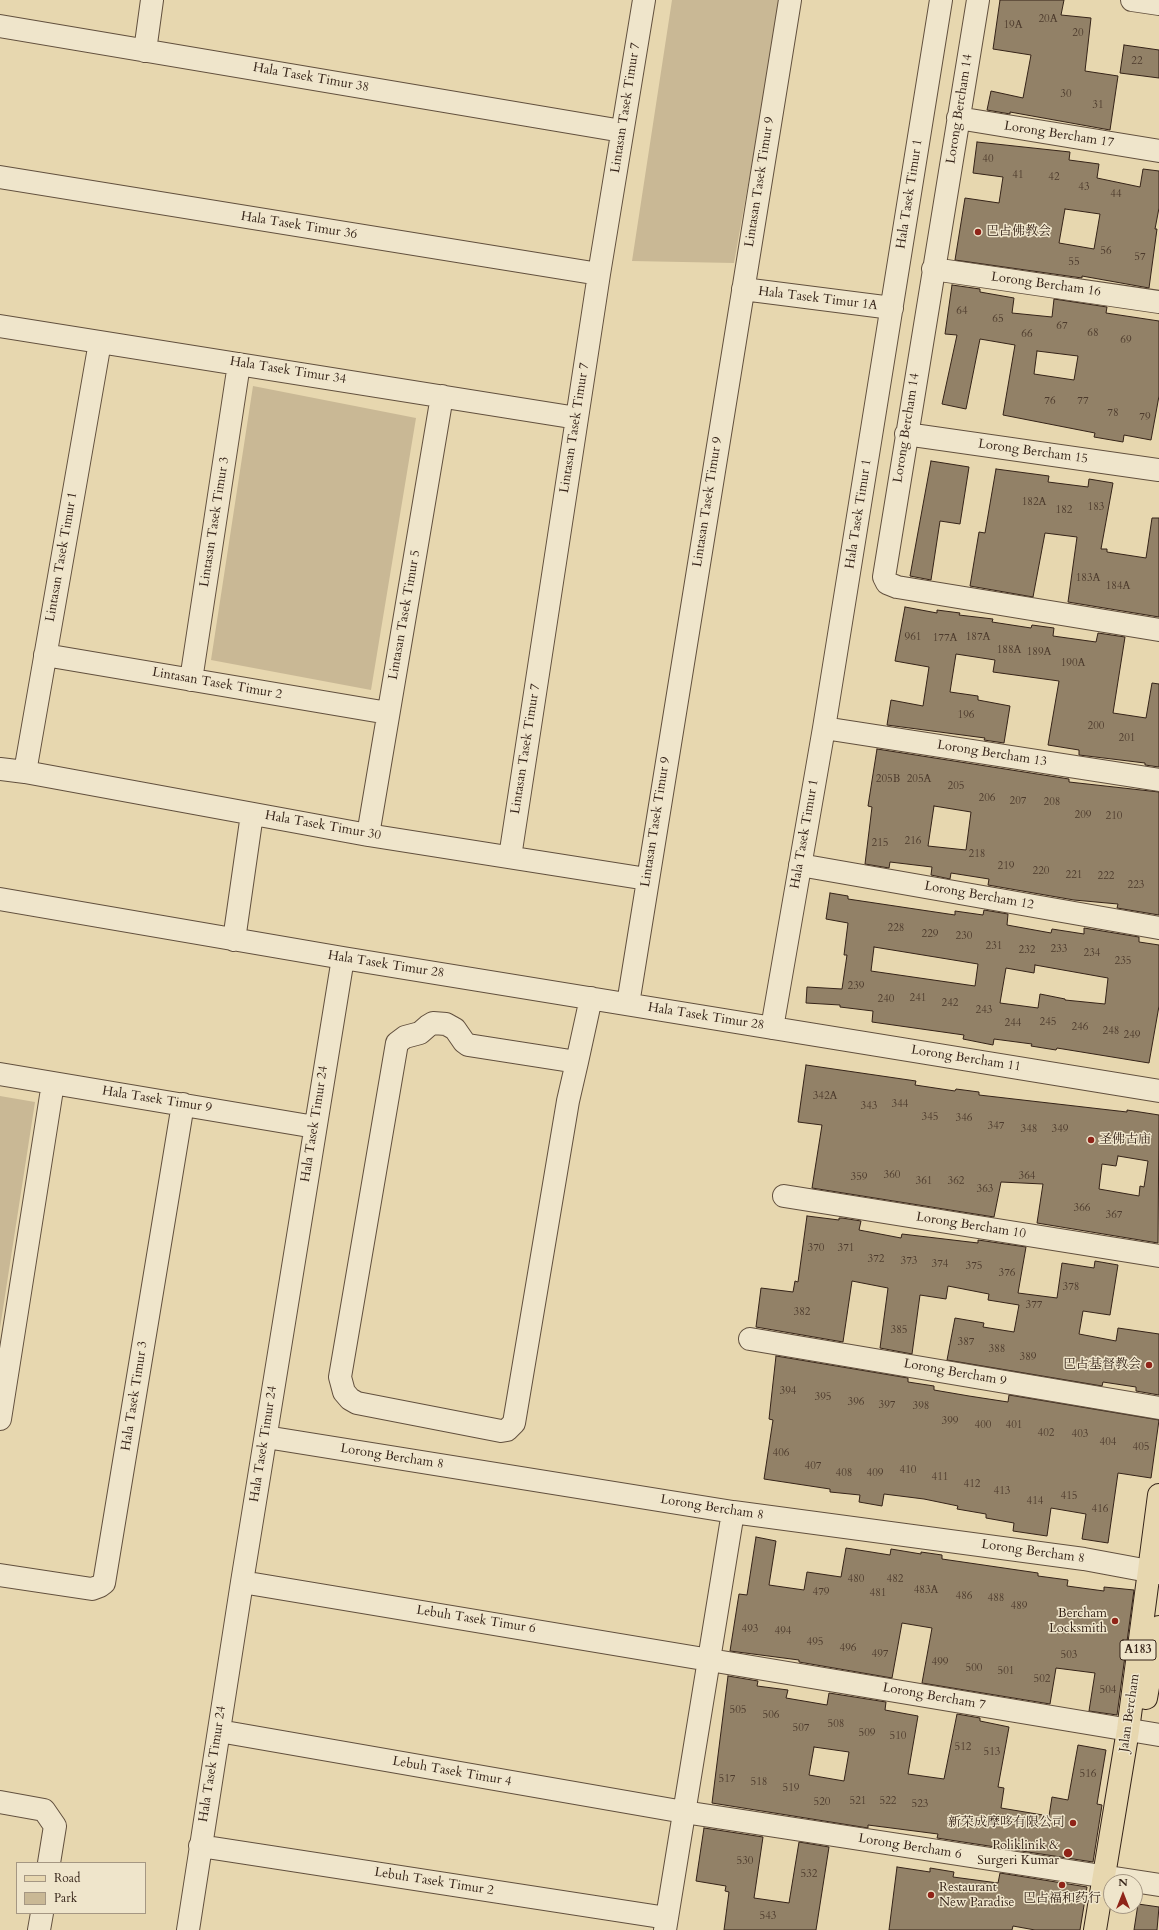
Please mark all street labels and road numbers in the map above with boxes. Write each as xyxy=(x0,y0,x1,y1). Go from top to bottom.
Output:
street label: Lintasan Tasek Timur 7 xyxy=(608,42,644,174)
street label: Lorong Bercham 14 xyxy=(944,53,976,165)
street label: Hala Tasek Timur 38 xyxy=(252,60,370,96)
street label: Lintasan Tasek Timur 9 xyxy=(742,116,778,248)
street label: Lorong Bercham 17 xyxy=(1003,119,1115,151)
street label: Hala Tasek Timur 1 xyxy=(894,138,926,250)
street label: Hala Tasek Timur 36 xyxy=(240,209,358,243)
street label: Lorong Bercham 16 xyxy=(990,270,1102,300)
street label: Hala Tasek Timur 1A xyxy=(757,284,879,314)
street label: Hala Tasek Timur 34 xyxy=(229,354,347,388)
street label: Lintasan Tasek Timur 7 xyxy=(557,362,593,494)
street label: Lorong Bercham 14 xyxy=(891,372,923,484)
street label: Lintasan Tasek Timur 9 xyxy=(690,436,726,568)
street label: Lorong Bercham 15 xyxy=(977,437,1089,467)
street label: Lintasan Tasek Timur 3 xyxy=(197,456,233,588)
street label: Hala Tasek Timur 1 xyxy=(843,458,875,570)
street label: Lintasan Tasek Timur 1 xyxy=(43,491,81,623)
street label: Lintasan Tasek Timur 5 xyxy=(386,549,424,681)
street label: Lintasan Tasek Timur 2 xyxy=(151,665,283,703)
street label: Lintasan Tasek Timur 7 xyxy=(508,683,544,815)
street label: Lorong Bercham 13 xyxy=(936,738,1048,770)
street label: Lintasan Tasek Timur 9 xyxy=(638,756,674,888)
street label: Hala Tasek Timur 1 xyxy=(788,778,822,890)
street label: Hala Tasek Timur 30 xyxy=(264,808,382,844)
street label: Lorong Bercham 12 xyxy=(923,879,1035,913)
street label: Hala Tasek Timur 28 xyxy=(327,948,445,982)
street label: Hala Tasek Timur 28 xyxy=(647,1000,765,1034)
street label: Lorong Bercham 11 xyxy=(910,1043,1022,1075)
street label: Hala Tasek Timur 24 xyxy=(298,1065,332,1183)
street label: Hala Tasek Timur 9 xyxy=(101,1084,213,1116)
street label: Lorong Bercham 10 xyxy=(915,1210,1027,1242)
street label: Hala Tasek Timur 3 xyxy=(119,1340,151,1452)
street label: Lorong Bercham 9 xyxy=(902,1356,1008,1390)
street label: Hala Tasek Timur 24 xyxy=(247,1385,281,1503)
street label: Lorong Bercham 8 xyxy=(339,1441,445,1473)
street label: Lorong Bercham 8 xyxy=(659,1492,765,1524)
street label: Lorong Bercham 8 xyxy=(980,1537,1086,1567)
street label: Lebuh Tasek Timur 6 xyxy=(415,1603,537,1637)
road number: A183 xyxy=(1120,1640,1156,1660)
street label: Jalan Bercham xyxy=(1117,1673,1143,1753)
street label: Lorong Bercham 7 xyxy=(881,1680,987,1714)
street label: Hala Tasek Timur 24 xyxy=(196,1705,230,1823)
street label: Lebuh Tasek Timur 4 xyxy=(391,1754,513,1790)
street label: Lorong Bercham 6 xyxy=(857,1831,963,1863)
street label: Lebuh Tasek Timur 2 xyxy=(373,1865,495,1899)

